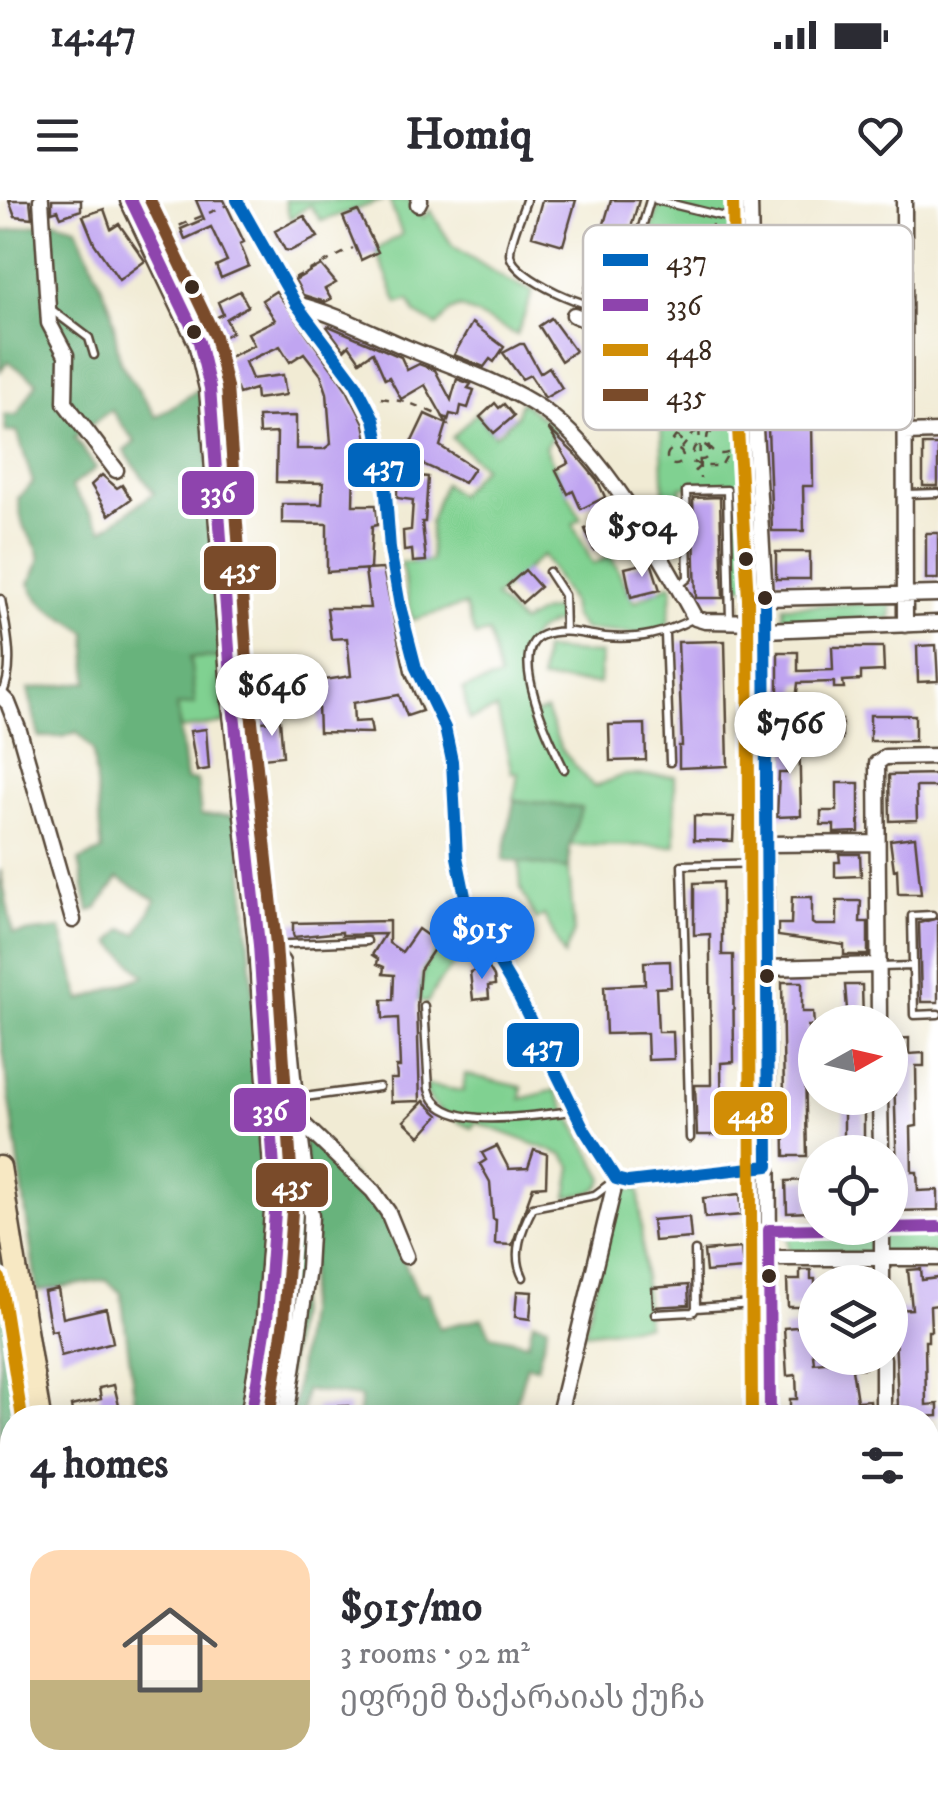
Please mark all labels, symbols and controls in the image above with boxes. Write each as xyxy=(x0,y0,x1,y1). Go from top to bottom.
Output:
text: 14:47 xyxy=(50,11,136,59)
text: Homiq xyxy=(406,107,532,163)
icon: menu xyxy=(30,108,85,163)
icon: heart xyxy=(853,108,908,163)
legend xyxy=(583,225,913,430)
text: 437 xyxy=(666,244,707,279)
unlabelled marker xyxy=(182,277,202,297)
text: 336 xyxy=(666,289,703,324)
unlabelled marker xyxy=(184,322,204,342)
text: 448 xyxy=(666,334,712,369)
text: 435 xyxy=(666,379,707,414)
line badge: 437 xyxy=(346,441,422,489)
text: 437 xyxy=(363,449,405,484)
line badge: 336 xyxy=(180,469,256,517)
text: 336 xyxy=(200,476,237,511)
pin: $504 xyxy=(583,495,701,580)
text: $504 xyxy=(608,507,676,547)
line badge: 435 xyxy=(202,544,278,592)
unlabelled marker xyxy=(736,549,756,569)
text: 435 xyxy=(220,552,260,587)
unlabelled marker xyxy=(755,588,775,608)
pin: $646 xyxy=(213,654,331,739)
text: $646 xyxy=(237,666,307,706)
pin: $766 xyxy=(731,692,849,777)
text: $766 xyxy=(756,704,824,744)
pin: $915 xyxy=(423,897,541,982)
text: $915 xyxy=(452,909,512,949)
unlabelled marker xyxy=(757,966,777,986)
north arrow xyxy=(798,1005,908,1115)
map controls xyxy=(798,1005,908,1375)
line badge: 437 xyxy=(505,1021,581,1069)
text: 437 xyxy=(522,1029,564,1064)
line badge: 336 xyxy=(232,1086,308,1134)
line badge: 448 xyxy=(712,1089,789,1137)
text: 336 xyxy=(252,1094,289,1129)
text: 448 xyxy=(728,1097,774,1132)
button: locate xyxy=(798,1135,908,1245)
line badge: 435 xyxy=(254,1161,330,1209)
text: 435 xyxy=(272,1169,312,1204)
button: layers xyxy=(798,1265,908,1375)
unlabelled marker xyxy=(759,1266,779,1286)
icon: filters xyxy=(855,1438,910,1493)
text: 4 homes xyxy=(30,1439,168,1491)
text: $915/mo xyxy=(340,1582,482,1634)
icon: home xyxy=(110,1590,230,1710)
text: 3 rooms · 92 m² xyxy=(340,1634,530,1674)
text: ეფრემ ზაქარაიას ქუჩა xyxy=(340,1679,705,1719)

